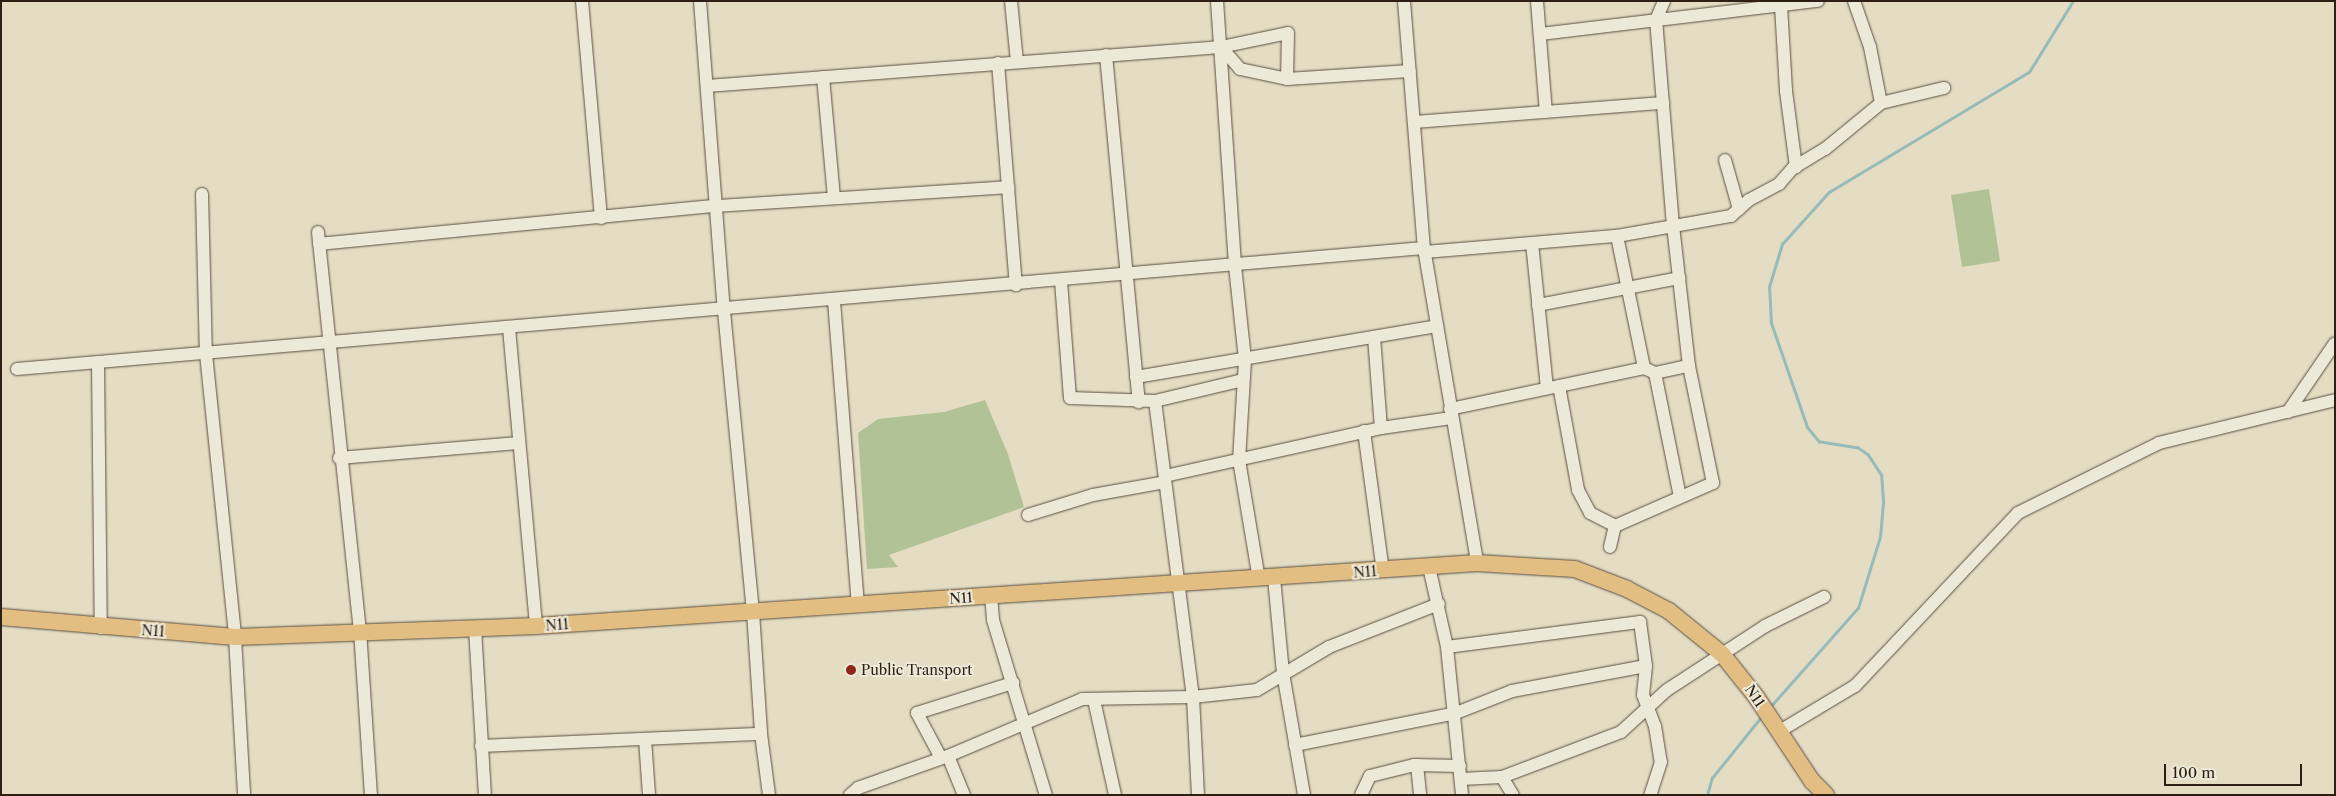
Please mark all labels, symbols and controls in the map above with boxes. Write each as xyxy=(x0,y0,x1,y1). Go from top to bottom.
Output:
street label: N11 xyxy=(1353,563,1377,581)
street label: N11 xyxy=(949,589,973,607)
street label: N11 xyxy=(545,616,569,634)
street label: N11 xyxy=(141,622,165,640)
place label: Public Transport xyxy=(861,662,973,678)
marker: Public Transport xyxy=(845,664,857,676)
street label: N11 xyxy=(1742,682,1768,710)
scale bar xyxy=(2166,754,2304,786)
text: 100 m xyxy=(2172,763,2215,782)

